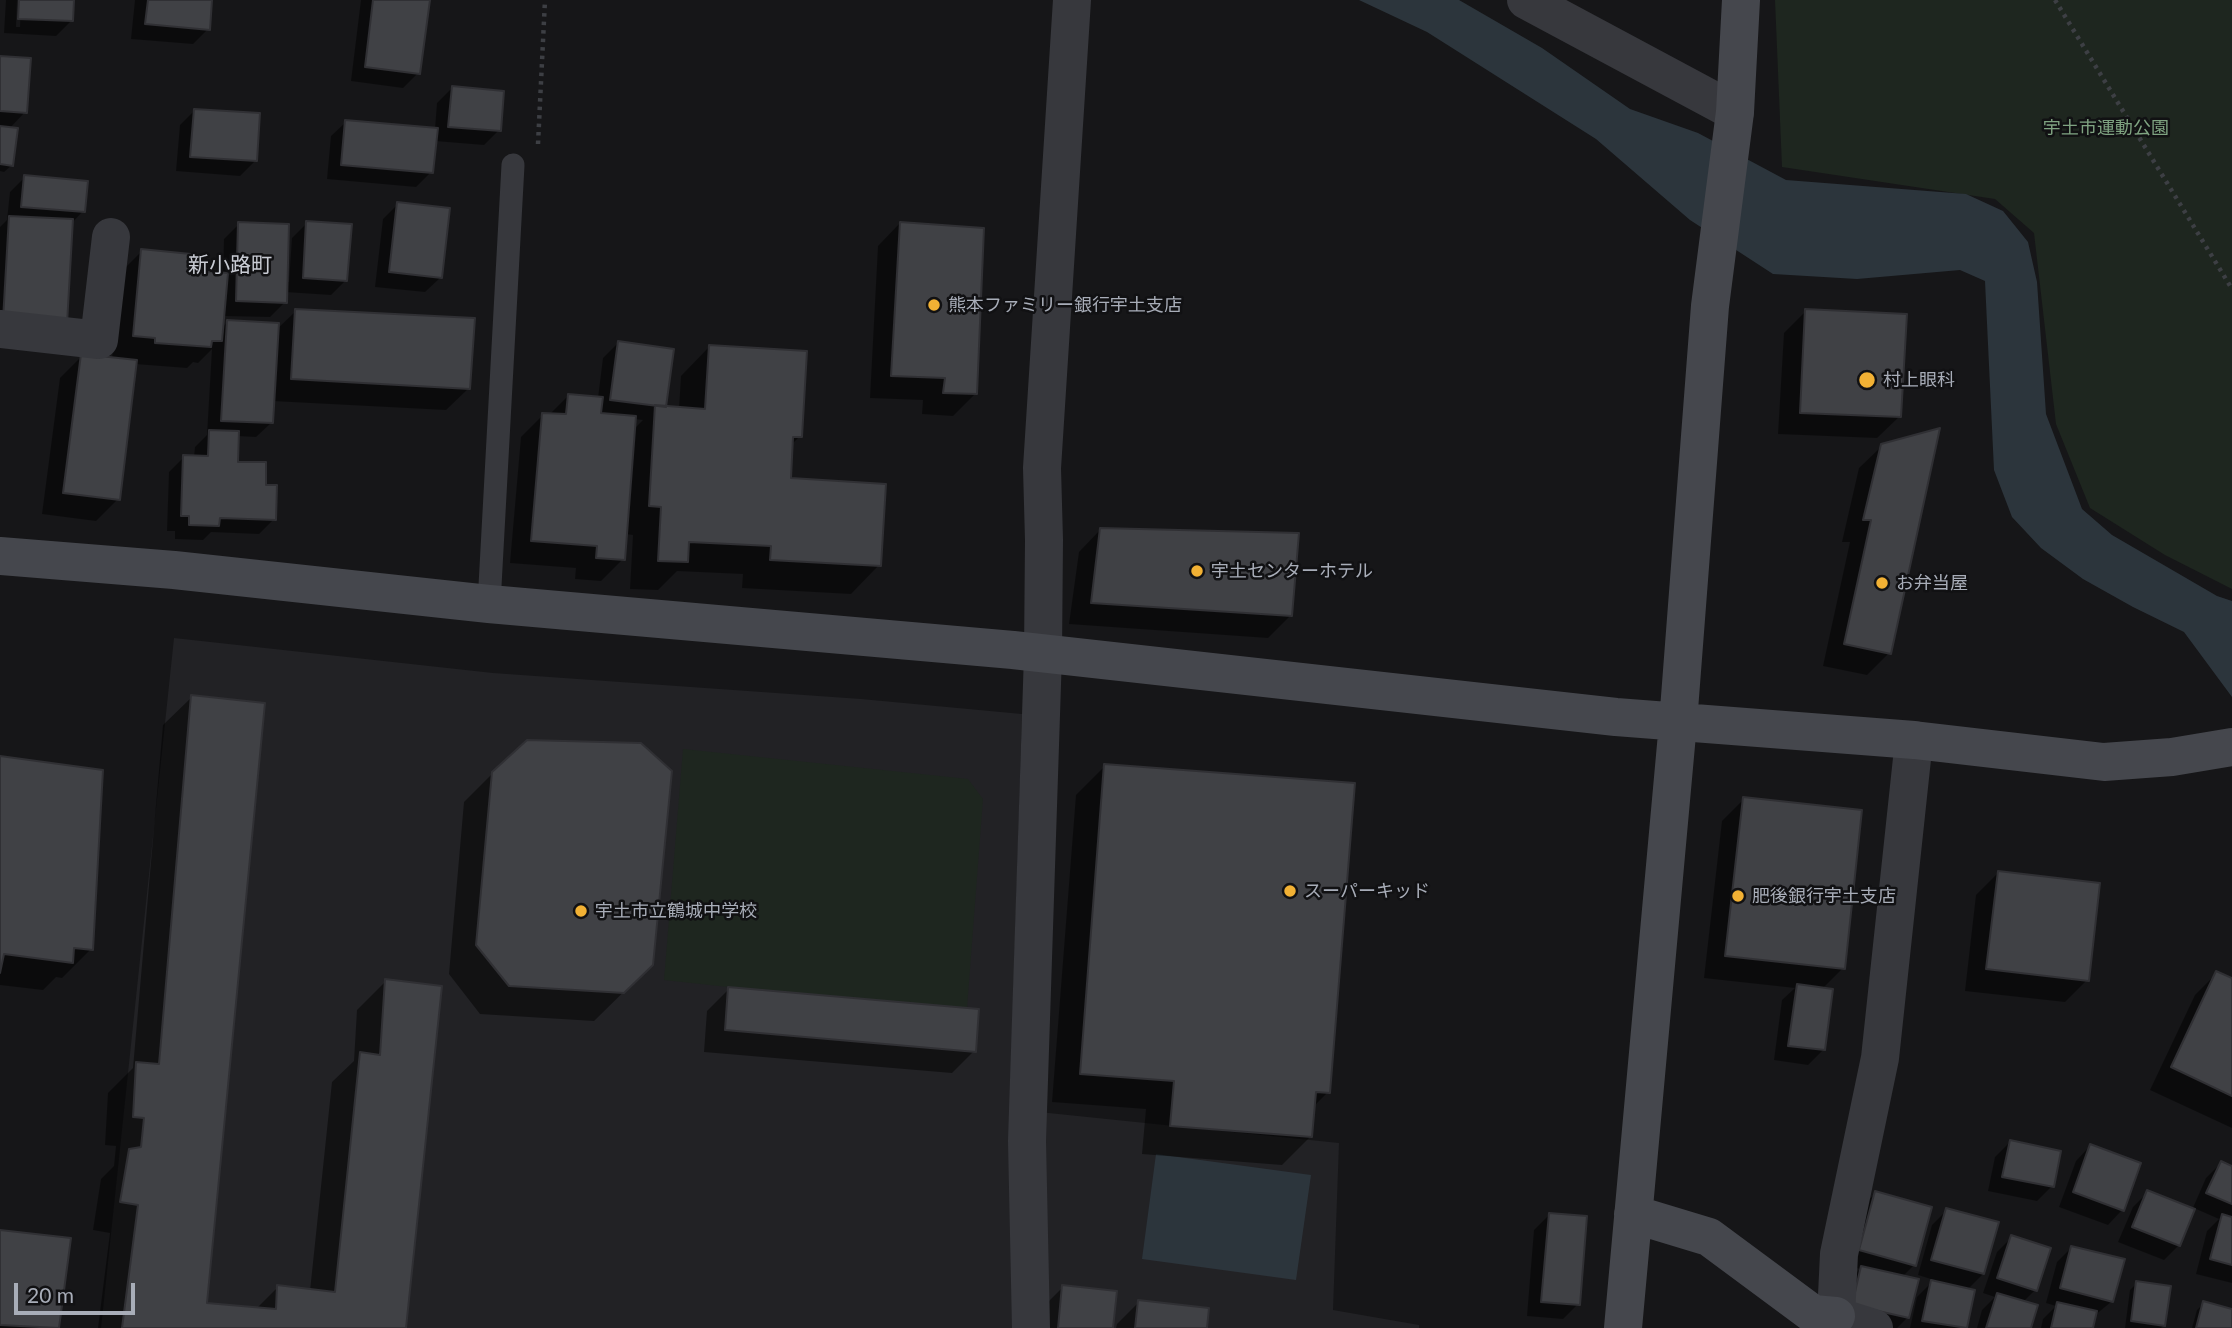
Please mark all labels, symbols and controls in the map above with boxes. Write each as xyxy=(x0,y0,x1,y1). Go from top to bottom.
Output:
park label: 宇土市運動公園 xyxy=(2043,117,2169,139)
district label: 新小路町 xyxy=(188,252,272,278)
place label: 熊本ファミリー銀行宇土支店 xyxy=(948,294,1182,316)
marker: 熊本ファミリー銀行宇土支店 xyxy=(926,297,942,313)
place label: 村上眼科 xyxy=(1883,369,1955,391)
marker: 村上眼科 xyxy=(1857,370,1877,390)
place label: 宇土センターホテル xyxy=(1211,560,1373,582)
marker: 宇土センターホテル xyxy=(1189,563,1205,579)
place label: お弁当屋 xyxy=(1896,572,1968,594)
marker: お弁当屋 xyxy=(1874,575,1890,591)
place label: スーパーキッド xyxy=(1304,880,1430,902)
marker: スーパーキッド xyxy=(1282,883,1298,899)
place label: 肥後銀行宇土支店 xyxy=(1752,885,1896,907)
marker: 肥後銀行宇土支店 xyxy=(1730,888,1746,904)
place label: 宇土市立鶴城中学校 xyxy=(595,900,757,922)
marker: 宇土市立鶴城中学校 xyxy=(573,903,589,919)
scale bar xyxy=(18,1268,138,1312)
text: 20 m xyxy=(27,1282,74,1307)

